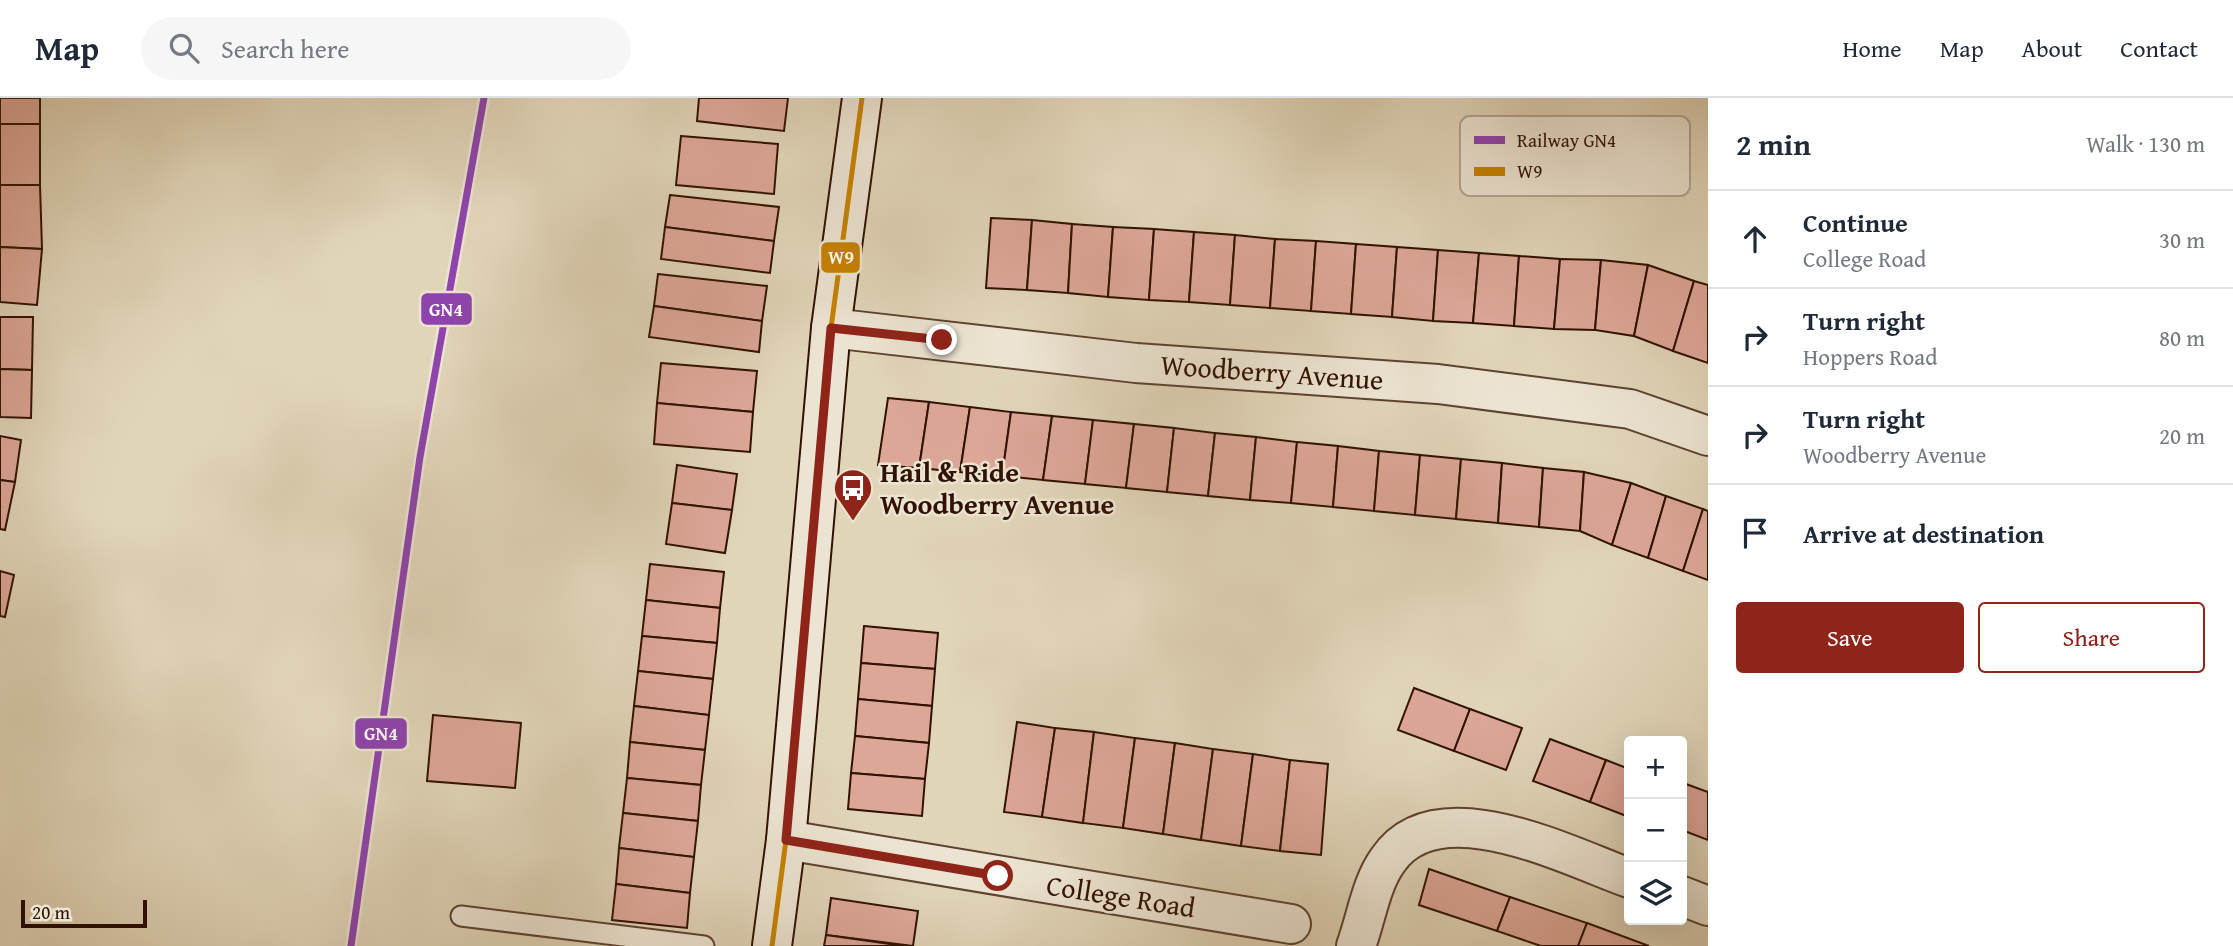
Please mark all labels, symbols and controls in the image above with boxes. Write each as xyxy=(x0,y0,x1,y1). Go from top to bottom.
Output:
search box xyxy=(141,17,631,80)
text: Map xyxy=(35,24,99,72)
icon: search xyxy=(165,29,203,67)
text: Search here xyxy=(221,29,349,68)
text: Home xyxy=(1843,31,1902,66)
text: Map xyxy=(1940,31,1984,66)
text: About xyxy=(2022,31,2082,66)
text: Contact xyxy=(2120,31,2198,66)
legend xyxy=(1460,116,1690,196)
text: 2 min xyxy=(1736,122,1811,166)
text: Railway GN4 xyxy=(1517,126,1616,154)
text: Walk · 130 m xyxy=(2086,127,2205,160)
text: W9 xyxy=(1517,157,1542,185)
text: Continue xyxy=(1803,203,1908,242)
icon: ahead xyxy=(1736,220,1774,258)
text: 30 m xyxy=(2159,223,2205,256)
line badge: W9 xyxy=(820,241,861,274)
text: College Road xyxy=(1803,242,1926,275)
text: W9 xyxy=(828,243,854,271)
line badge: GN4 xyxy=(420,292,473,326)
text: GN4 xyxy=(429,295,463,323)
text: Turn right xyxy=(1803,301,1925,340)
icon: right xyxy=(1736,318,1774,356)
text: 80 m xyxy=(2159,321,2205,354)
route end xyxy=(926,324,957,355)
text: Hoppers Road xyxy=(1803,340,1937,373)
street label: Woodberry Avenue xyxy=(1159,343,1385,400)
text: Turn right xyxy=(1803,399,1925,438)
icon: right xyxy=(1736,416,1774,454)
text: 20 m xyxy=(2159,419,2205,452)
text: Woodberry Avenue xyxy=(1803,438,1986,471)
place label: Hail & Ride Woodberry Avenue xyxy=(880,451,1114,524)
bus stop icon: Hail & Ride Woodberry Avenue xyxy=(832,467,874,522)
icon: arrive xyxy=(1736,514,1774,552)
text: Arrive at destination xyxy=(1803,514,2044,553)
button: Save xyxy=(1736,602,1964,673)
button: Share xyxy=(1978,602,2205,673)
line badge: GN4 xyxy=(354,717,408,750)
text: GN4 xyxy=(364,719,398,747)
map controls xyxy=(1624,736,1687,925)
button: + xyxy=(1624,736,1687,799)
button: − xyxy=(1624,799,1687,862)
route start xyxy=(982,860,1013,891)
button: layers xyxy=(1624,862,1687,925)
street label: College Road xyxy=(1044,864,1199,928)
scale bar xyxy=(21,897,147,929)
text: 20 m xyxy=(32,898,70,926)

